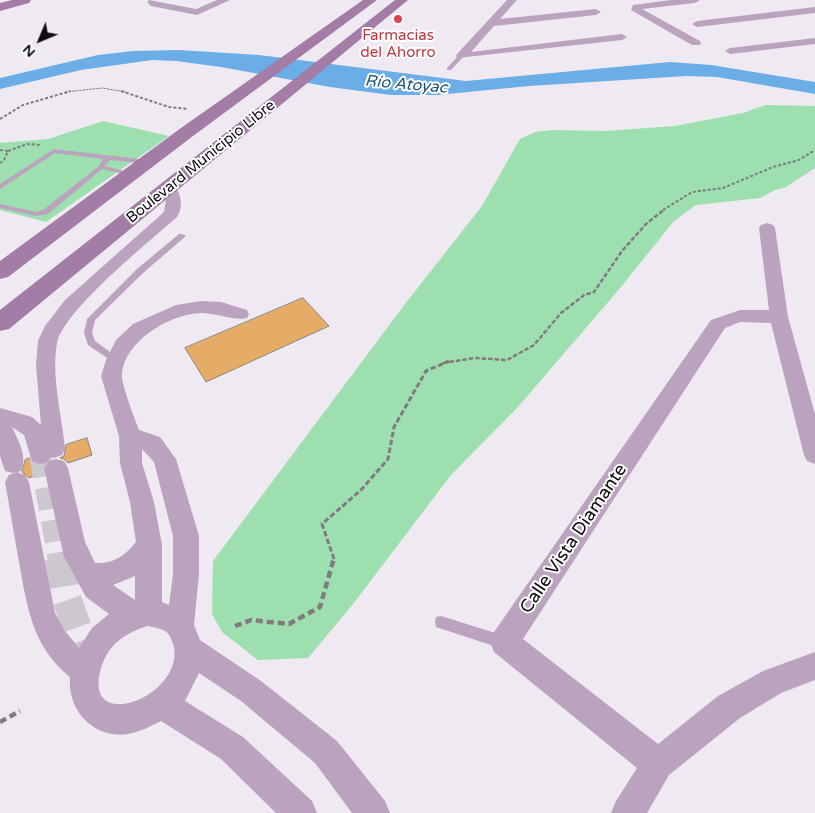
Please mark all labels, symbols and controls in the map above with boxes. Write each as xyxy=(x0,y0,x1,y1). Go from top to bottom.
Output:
marker: Farmacias del Ahorro xyxy=(392,13,404,25)
north arrow xyxy=(15,15,65,65)
place label: Farmacias del Ahorro xyxy=(360,27,436,62)
text: N xyxy=(19,41,39,61)
water label: Río Atoyac xyxy=(364,72,448,98)
street label: Boulevard Municipio Libre xyxy=(123,96,279,228)
street label: Calle Vista Diamante xyxy=(516,460,632,618)

